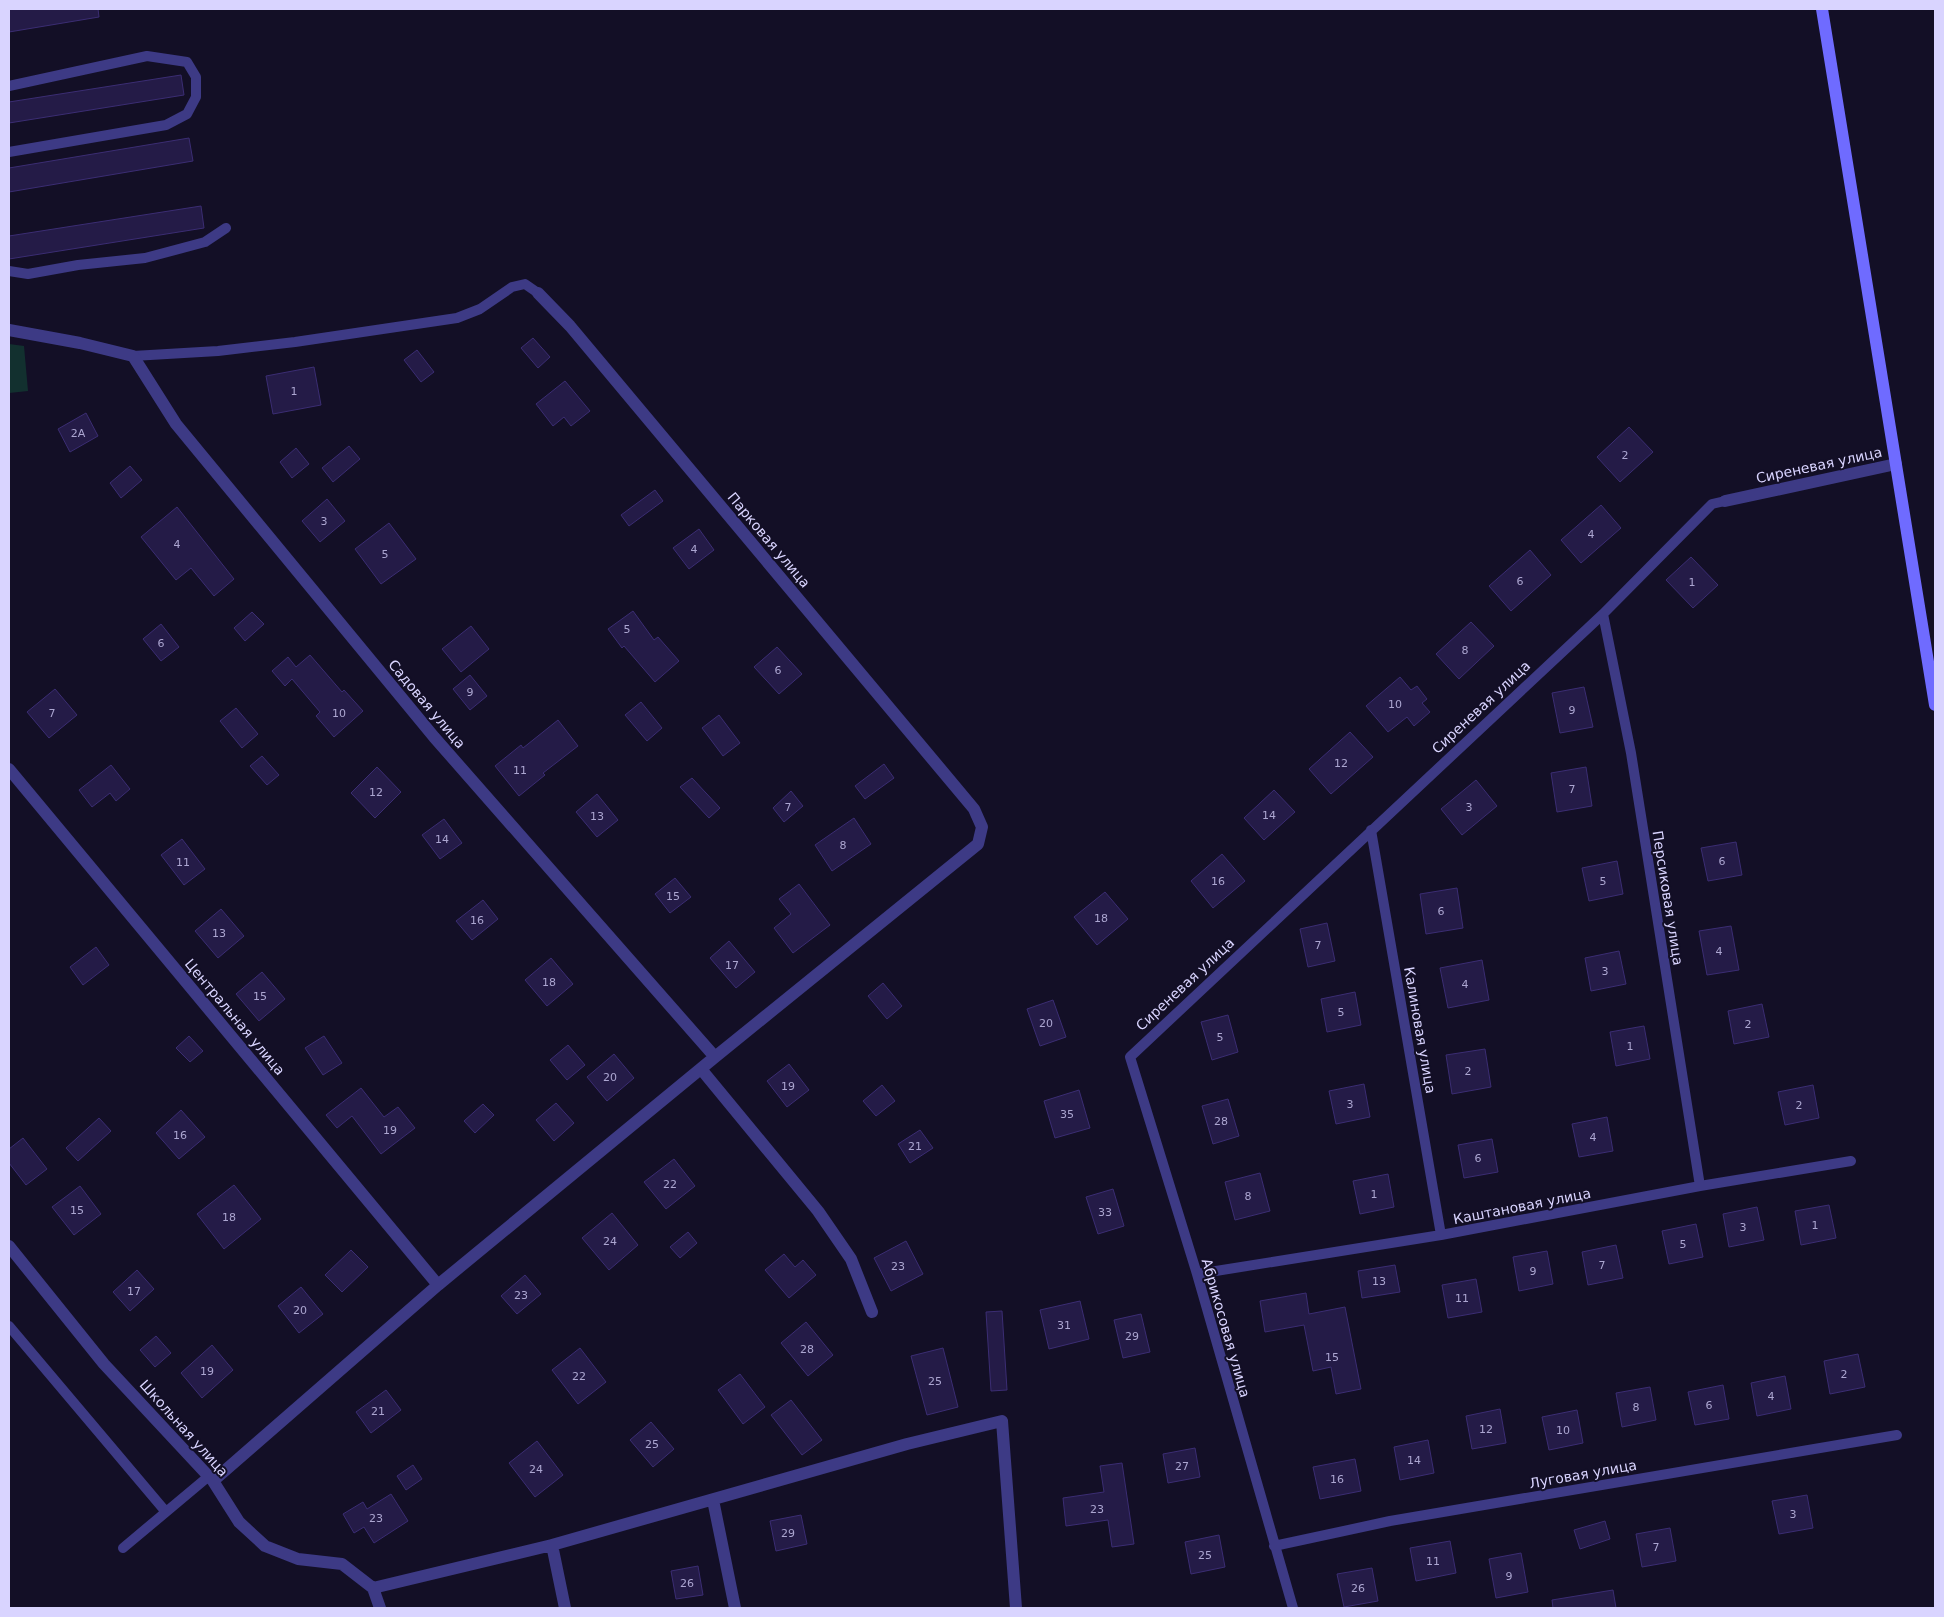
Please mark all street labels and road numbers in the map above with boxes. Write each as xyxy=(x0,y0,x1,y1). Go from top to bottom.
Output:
street label: Сиреневая улица xyxy=(1755,444,1883,486)
street label: Парковая улица xyxy=(725,489,813,591)
street label: Садовая улица xyxy=(385,656,469,752)
street label: Сиреневая улица xyxy=(1429,657,1533,757)
street label: Персиковая улица xyxy=(1649,830,1687,966)
street label: Сиреневая улица xyxy=(1133,934,1237,1034)
street label: Центральная улица xyxy=(182,956,288,1078)
street label: Калиновая улица xyxy=(1401,965,1439,1095)
street label: Каштановая улица xyxy=(1452,1185,1592,1227)
street label: Абрикосовая улица xyxy=(1199,1257,1253,1399)
street label: Школьная улица xyxy=(136,1376,232,1480)
street label: Луговая улица xyxy=(1528,1457,1638,1491)

